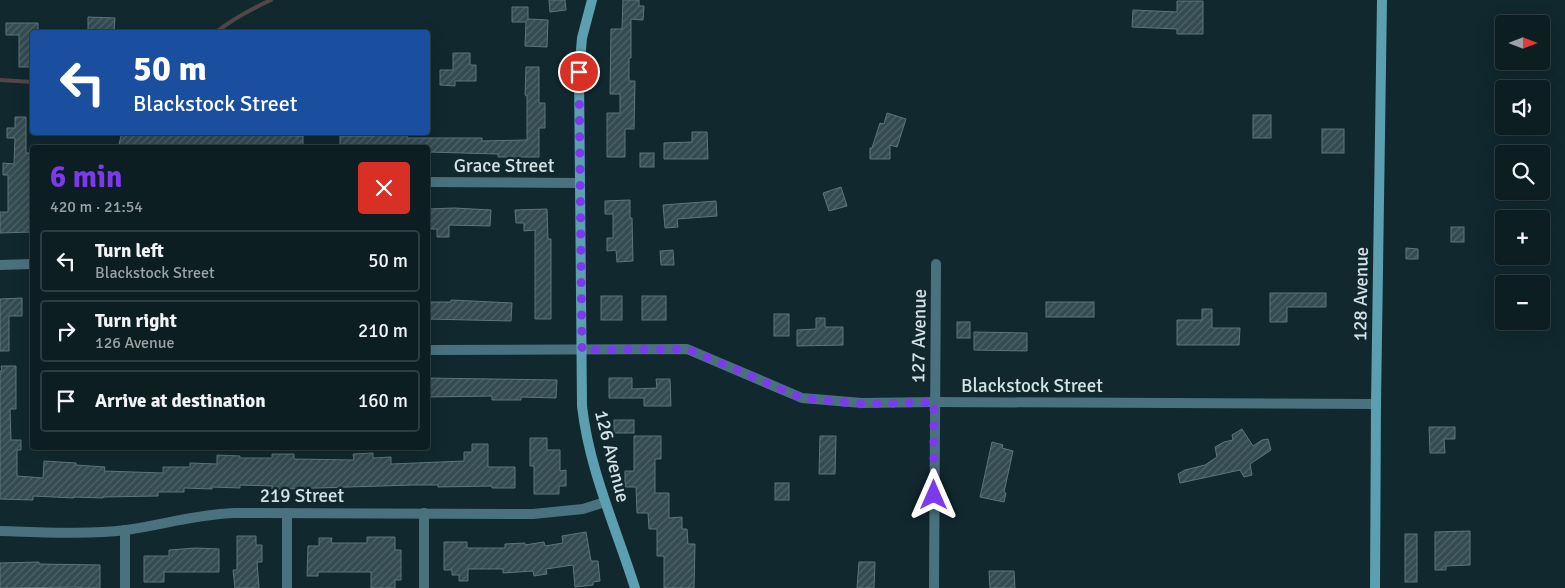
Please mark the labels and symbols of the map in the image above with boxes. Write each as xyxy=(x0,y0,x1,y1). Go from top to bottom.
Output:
north arrow xyxy=(1495,15,1550,70)
pin xyxy=(558,51,600,93)
street label: Grace Street xyxy=(454,154,555,178)
street label: 128 Avenue xyxy=(1348,247,1374,341)
street label: 127 Avenue xyxy=(906,289,932,383)
street label: Blackstock Street xyxy=(961,374,1103,398)
street label: 126 Avenue xyxy=(589,408,635,505)
position arrow xyxy=(907,468,959,520)
street label: 219 Street xyxy=(260,484,345,508)

